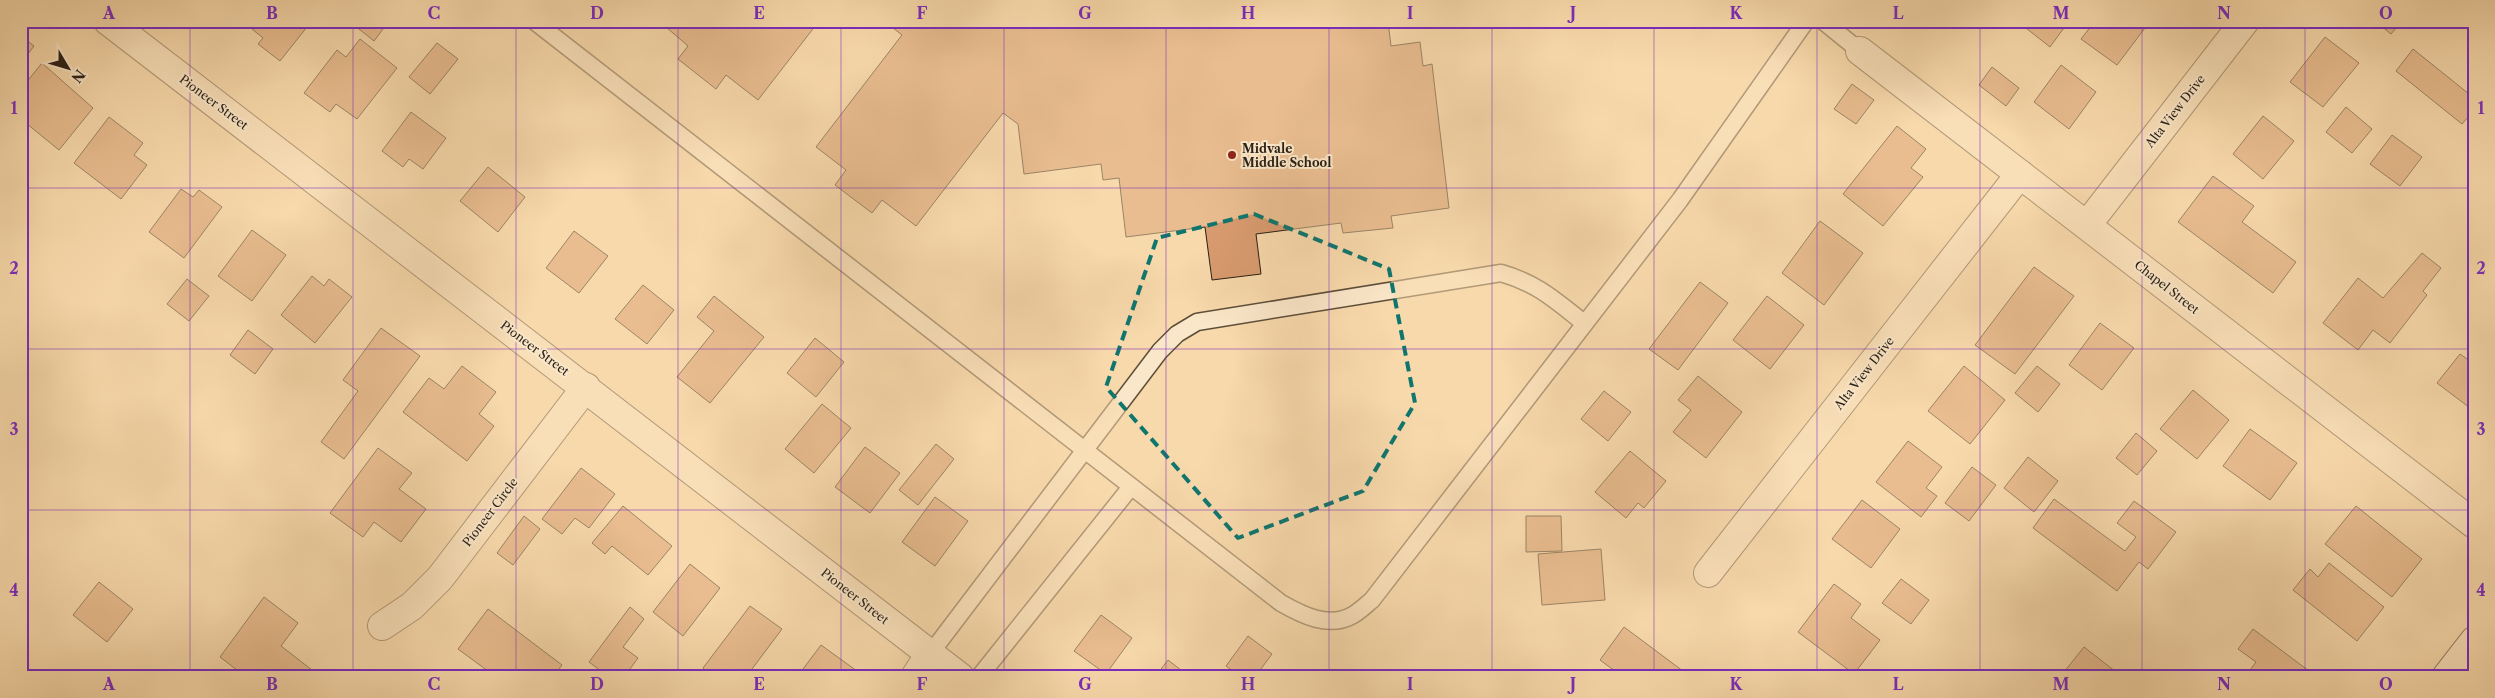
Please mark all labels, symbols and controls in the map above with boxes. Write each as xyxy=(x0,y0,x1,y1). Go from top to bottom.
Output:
text: A xyxy=(102,3,116,23)
text: B xyxy=(266,3,278,23)
text: C xyxy=(428,3,440,23)
text: D xyxy=(590,3,604,23)
text: E xyxy=(753,3,765,23)
text: F xyxy=(917,3,928,23)
text: G xyxy=(1078,3,1092,23)
text: H xyxy=(1241,3,1255,23)
text: I xyxy=(1407,3,1414,23)
text: J xyxy=(1567,3,1576,23)
text: K xyxy=(1730,3,1744,23)
text: L xyxy=(1892,3,1904,23)
text: M xyxy=(2053,3,2070,23)
text: N xyxy=(2217,3,2231,23)
text: O xyxy=(2379,3,2393,23)
north arrow xyxy=(42,42,92,92)
text: N xyxy=(67,66,89,86)
street label: Pioneer Street xyxy=(177,71,252,133)
street label: Alta View Drive xyxy=(2141,71,2208,151)
text: 1 xyxy=(10,98,18,118)
text: 1 xyxy=(2477,98,2485,118)
place label: Midvale Middle School xyxy=(1242,141,1331,170)
marker: Midvale Middle School xyxy=(1226,149,1238,161)
street label: Chapel Street xyxy=(2132,257,2203,317)
text: 2 xyxy=(9,258,19,278)
text: 2 xyxy=(2476,258,2486,278)
street label: Pioneer Street xyxy=(498,317,573,379)
street label: Alta View Drive xyxy=(1830,333,1897,413)
text: 3 xyxy=(9,419,19,439)
text: 3 xyxy=(2476,419,2486,439)
street label: Pioneer Circle xyxy=(459,474,521,549)
street label: Pioneer Street xyxy=(818,565,892,628)
text: 4 xyxy=(9,580,19,600)
text: 4 xyxy=(2476,580,2486,600)
text: A xyxy=(102,674,116,694)
text: B xyxy=(266,674,278,694)
text: C xyxy=(428,674,440,694)
text: D xyxy=(590,674,604,694)
text: E xyxy=(753,674,765,694)
text: F xyxy=(917,674,928,694)
text: G xyxy=(1078,674,1092,694)
text: H xyxy=(1241,674,1255,694)
text: I xyxy=(1407,674,1414,694)
text: J xyxy=(1567,674,1576,694)
text: K xyxy=(1730,674,1744,694)
text: L xyxy=(1892,674,1904,694)
text: M xyxy=(2053,674,2070,694)
text: N xyxy=(2217,674,2231,694)
text: O xyxy=(2379,674,2393,694)

